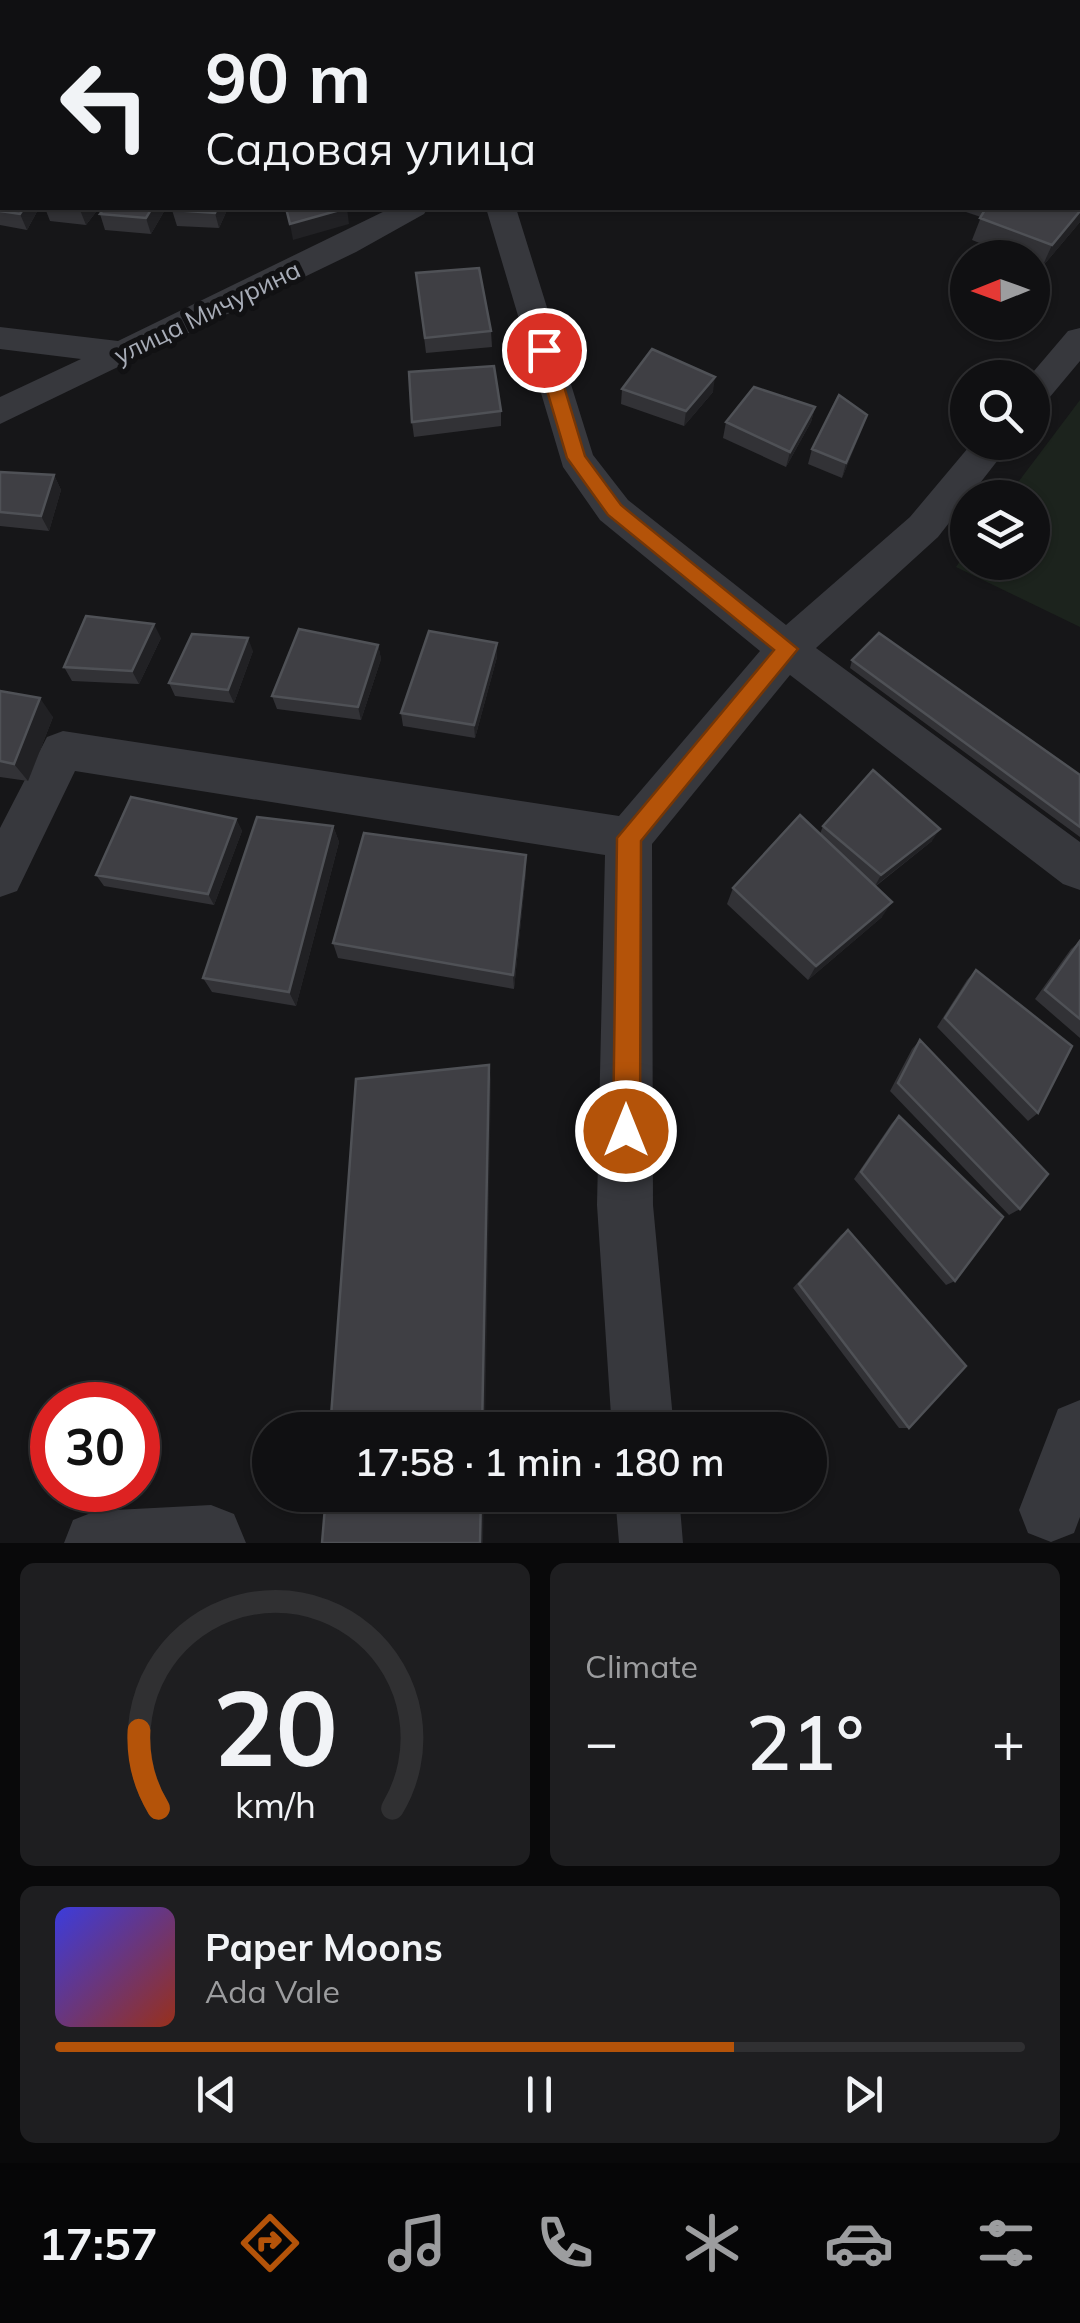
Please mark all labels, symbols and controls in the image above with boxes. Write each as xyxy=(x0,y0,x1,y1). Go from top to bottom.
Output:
text: 90 m xyxy=(205,33,371,121)
icon: left xyxy=(40,40,170,170)
text: Садовая улица xyxy=(205,120,536,176)
north arrow xyxy=(950,240,1050,340)
map controls xyxy=(950,240,1050,580)
street label: улица Мичурина xyxy=(108,253,305,370)
pin xyxy=(502,308,587,393)
icon: arrive xyxy=(517,323,572,378)
button: search xyxy=(950,360,1050,460)
button: layers xyxy=(950,480,1050,580)
position arrow xyxy=(574,1079,678,1183)
speed limit sign: 30 xyxy=(30,1382,160,1512)
text: 17:58 · 1 min · 180 m xyxy=(354,1438,725,1486)
text: Climate xyxy=(585,1646,698,1686)
text: 20 xyxy=(213,1661,337,1792)
text: 21° xyxy=(746,1695,864,1789)
text: − xyxy=(585,1707,618,1776)
text: + xyxy=(992,1707,1025,1776)
text: km/h xyxy=(235,1782,315,1827)
text: Paper Moons xyxy=(205,1923,443,1971)
text: Ada Vale xyxy=(205,1971,340,2011)
icon: previous xyxy=(189,2067,244,2122)
icon: pause xyxy=(512,2067,567,2122)
icon: next xyxy=(836,2067,891,2122)
icon: directions xyxy=(235,2208,305,2278)
icon: music xyxy=(382,2208,452,2278)
icon: phone xyxy=(530,2208,600,2278)
icon: climate xyxy=(677,2208,747,2278)
icon: car xyxy=(824,2208,894,2278)
icon: filters xyxy=(971,2208,1041,2278)
text: 17:57 xyxy=(39,2215,158,2271)

